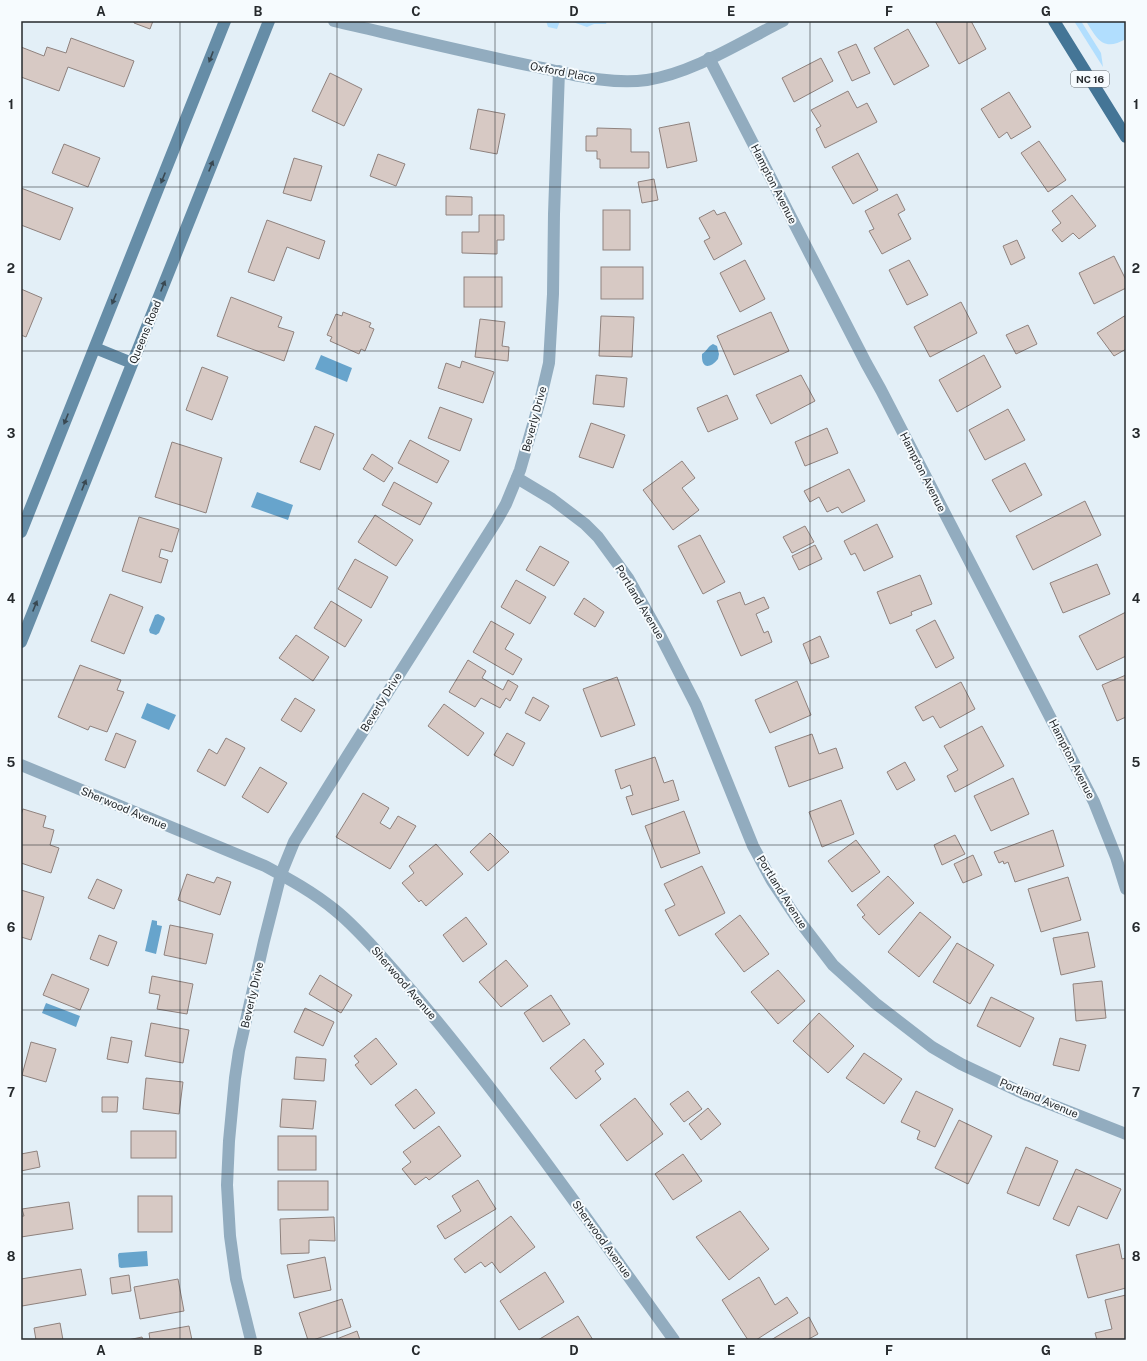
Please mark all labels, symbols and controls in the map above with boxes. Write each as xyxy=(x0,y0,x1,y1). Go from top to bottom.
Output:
text: A xyxy=(96,4,106,19)
text: B xyxy=(254,4,263,19)
text: C xyxy=(411,4,421,19)
text: D xyxy=(569,4,579,19)
text: E xyxy=(727,4,735,19)
text: F xyxy=(885,4,893,19)
text: G xyxy=(1041,4,1051,19)
one-way arrow xyxy=(207,52,213,64)
street label: Oxford Place xyxy=(529,60,597,84)
road number: NC 16 xyxy=(1071,71,1109,87)
text: 1 xyxy=(8,97,14,112)
text: 1 xyxy=(1133,97,1139,112)
street label: Hampton Avenue xyxy=(749,142,799,226)
one-way arrow xyxy=(208,160,214,171)
one-way arrow xyxy=(159,173,165,185)
text: 2 xyxy=(7,261,15,276)
text: 2 xyxy=(1132,261,1140,276)
one-way arrow xyxy=(160,281,166,292)
one-way arrow xyxy=(111,293,117,305)
street label: Queens Road xyxy=(127,298,163,366)
street label: Beverly Drive xyxy=(519,385,549,453)
one-way arrow xyxy=(62,414,68,426)
text: 3 xyxy=(7,426,16,441)
text: 3 xyxy=(1132,426,1141,441)
street label: Hampton Avenue xyxy=(898,430,948,514)
one-way arrow xyxy=(81,479,87,491)
street label: Portland Avenue xyxy=(613,563,667,641)
text: 4 xyxy=(7,591,16,606)
text: 4 xyxy=(1132,591,1141,606)
one-way arrow xyxy=(33,599,39,611)
street label: Beverly Drive xyxy=(358,670,404,734)
street label: Hampton Avenue xyxy=(1047,717,1097,801)
text: 5 xyxy=(7,755,16,770)
text: 5 xyxy=(1132,755,1141,770)
street label: Sherwood Avenue xyxy=(79,784,169,832)
street label: Portland Avenue xyxy=(755,853,809,931)
text: 6 xyxy=(7,920,16,935)
text: 6 xyxy=(1132,920,1141,935)
street label: Sherwood Avenue xyxy=(369,944,439,1022)
street label: Beverly Drive xyxy=(239,961,265,1029)
street label: Portland Avenue xyxy=(998,1076,1080,1120)
text: 7 xyxy=(7,1085,15,1100)
text: 7 xyxy=(1132,1085,1140,1100)
street label: Sherwood Avenue xyxy=(570,1198,634,1280)
text: 8 xyxy=(7,1249,16,1264)
text: 8 xyxy=(1132,1249,1141,1264)
text: A xyxy=(96,1343,106,1358)
text: B xyxy=(254,1343,263,1358)
text: C xyxy=(411,1343,421,1358)
text: D xyxy=(569,1343,579,1358)
text: E xyxy=(727,1343,735,1358)
text: F xyxy=(885,1343,893,1358)
text: G xyxy=(1041,1343,1051,1358)

